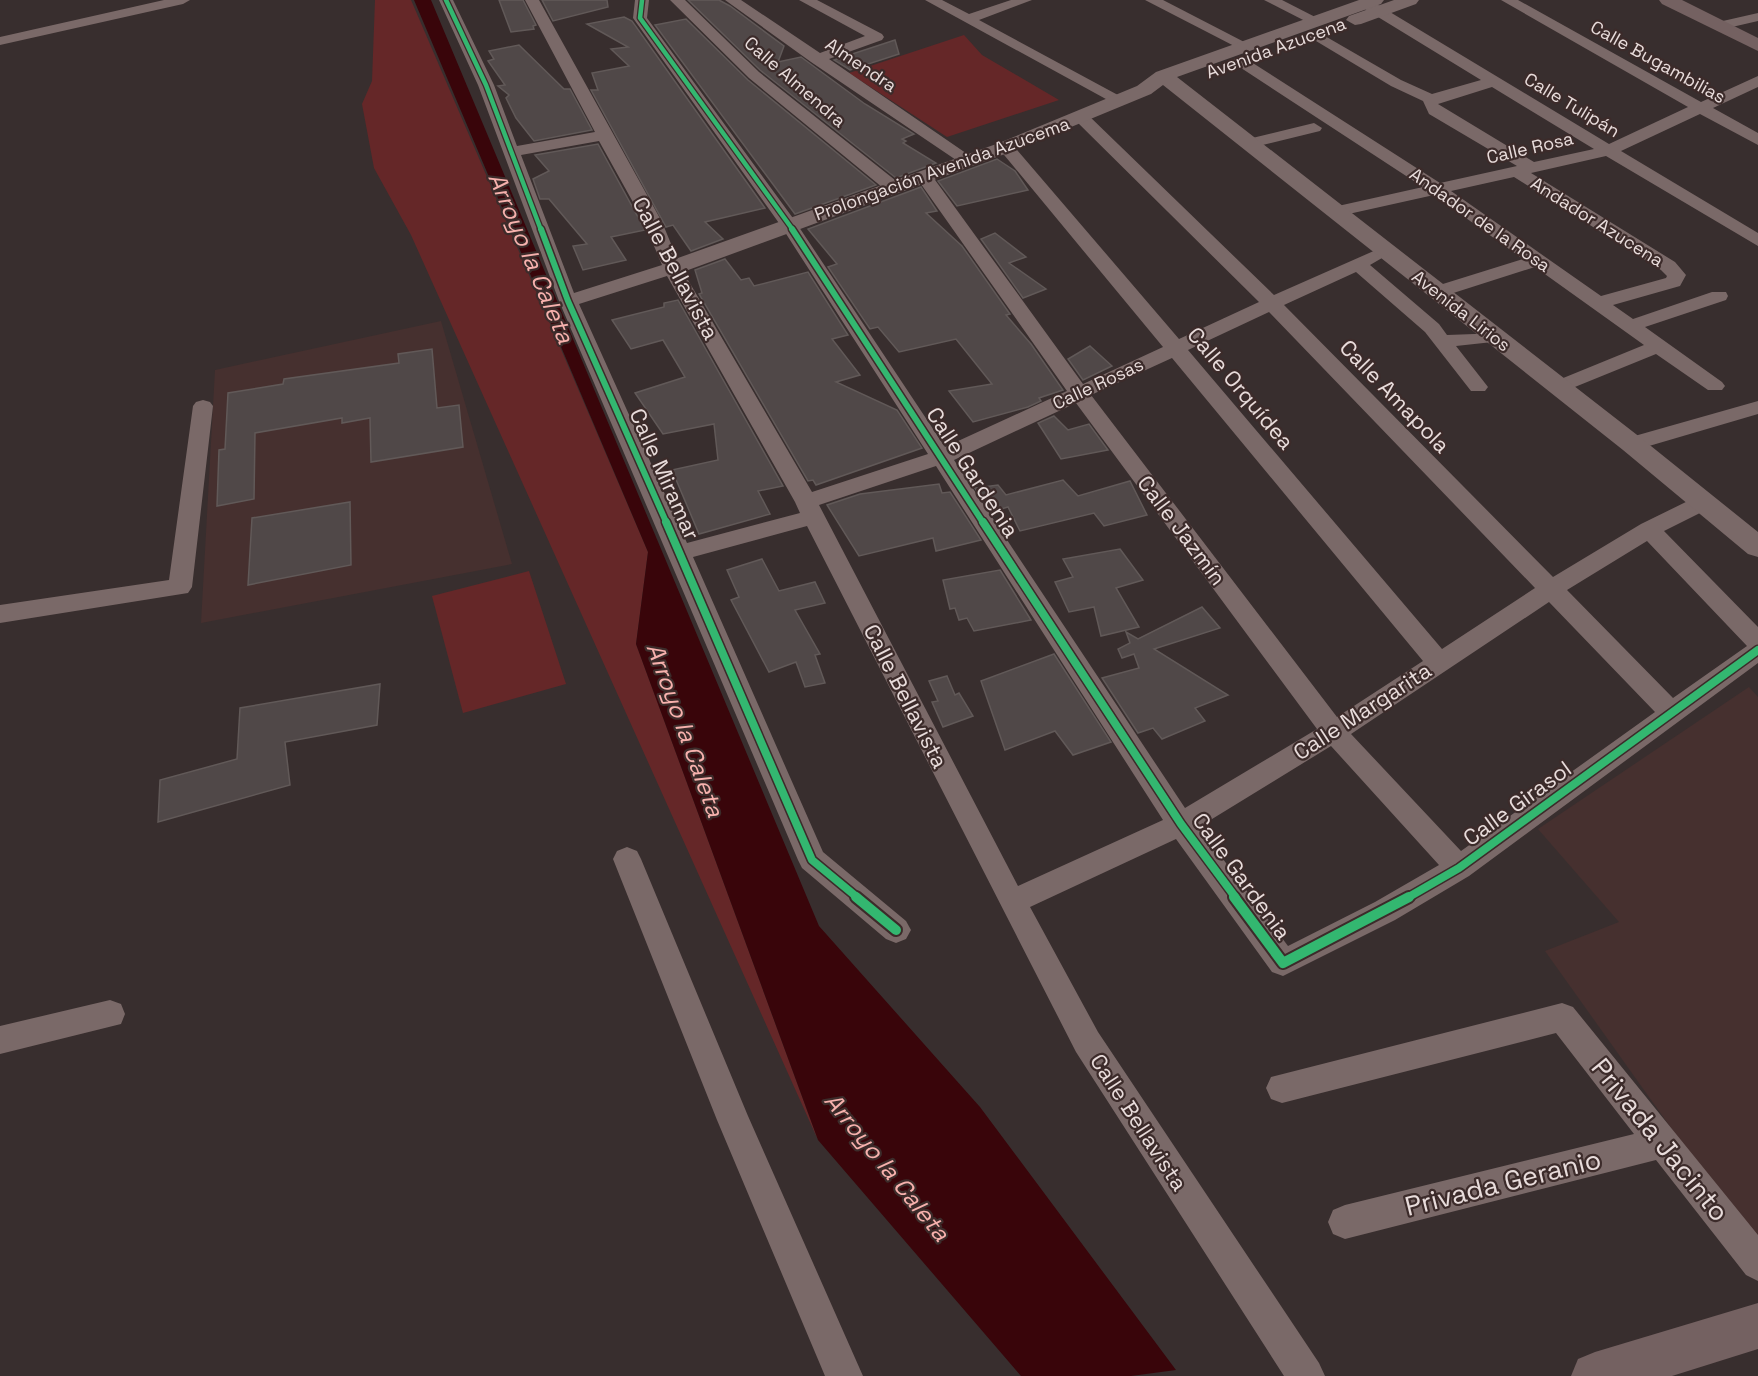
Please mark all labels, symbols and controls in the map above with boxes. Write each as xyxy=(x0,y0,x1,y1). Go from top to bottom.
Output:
street label: Avenida Azucena xyxy=(1203,12,1349,84)
street label: Calle Bugambilias xyxy=(1587,15,1730,108)
street label: Calle Almendra xyxy=(740,31,851,132)
street label: Almendra xyxy=(821,32,901,97)
street label: Calle Tulipán xyxy=(1520,67,1624,142)
street label: Prolongación Avenida Azucema xyxy=(811,112,1073,226)
street label: Calle Rosa xyxy=(1484,126,1575,169)
street label: Andador de la Rosa xyxy=(1405,162,1555,277)
water label: Arroyo la Caleta xyxy=(481,168,582,348)
street label: Andador Azucena xyxy=(1527,171,1668,272)
street label: Calle Bellavista xyxy=(627,192,726,345)
street label: Avenida Lirios xyxy=(1407,265,1515,356)
street label: Calle Orquídea xyxy=(1182,321,1301,455)
street label: Calle Amapola xyxy=(1334,333,1456,459)
street label: Calle Rosas xyxy=(1049,352,1147,415)
street label: Calle Gardenia xyxy=(920,401,1026,543)
street label: Calle Miramar xyxy=(624,404,706,544)
street label: Calle Jazmín xyxy=(1132,469,1232,591)
street label: Calle Bellavista xyxy=(858,619,954,773)
water label: Arroyo la Caleta xyxy=(640,639,731,821)
street label: Calle Margarita xyxy=(1288,656,1437,766)
street label: Calle Girasol xyxy=(1457,754,1577,852)
street label: Calle Gardenia xyxy=(1187,807,1298,945)
street label: Calle Bellavista xyxy=(1084,1048,1194,1196)
street label: Privada Jacinto xyxy=(1584,1051,1737,1229)
water label: Arroyo la Caleta xyxy=(818,1086,957,1248)
street label: Privada Geranio xyxy=(1401,1141,1605,1224)

